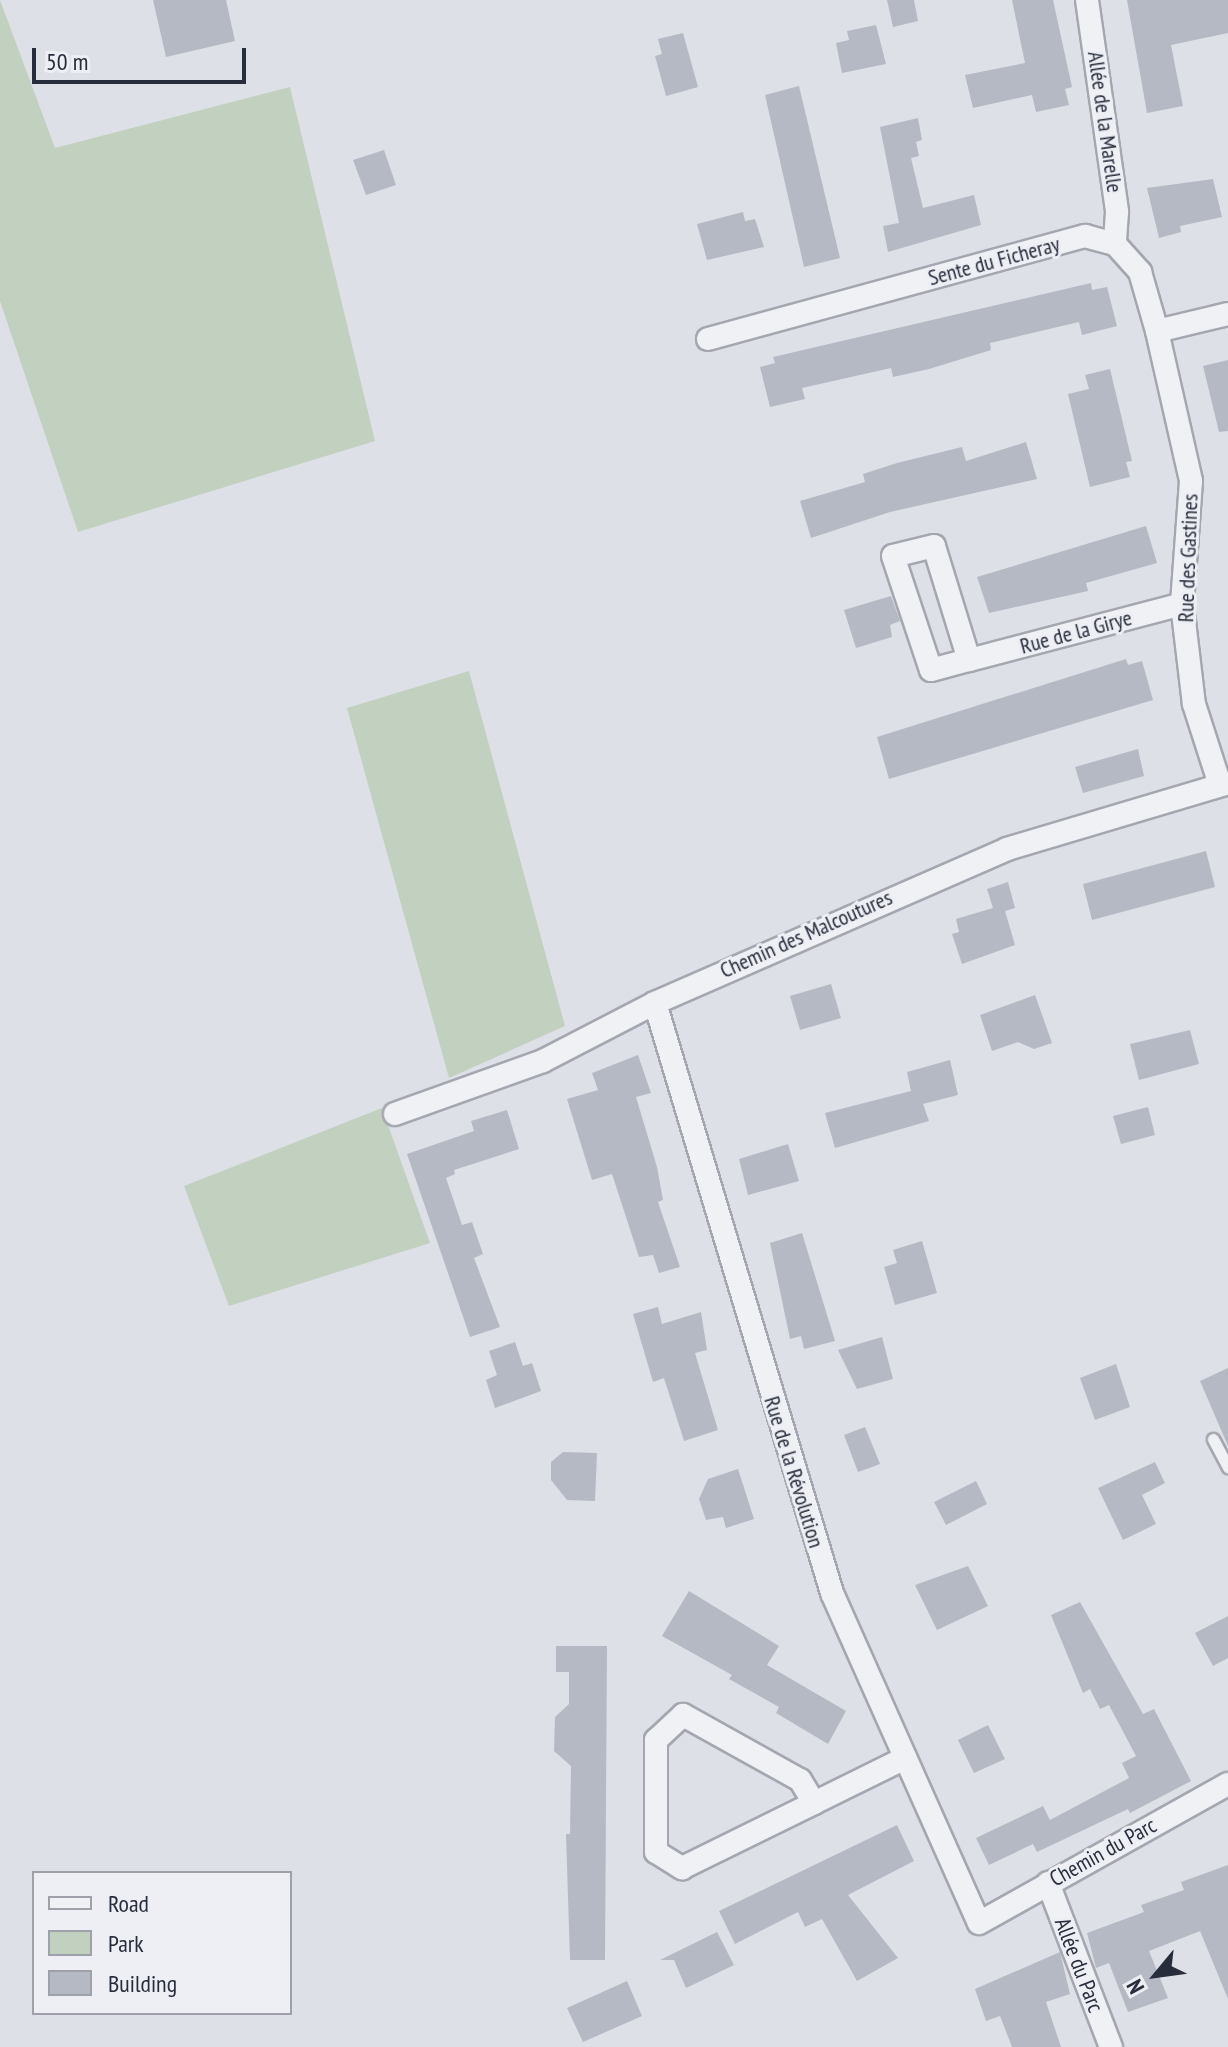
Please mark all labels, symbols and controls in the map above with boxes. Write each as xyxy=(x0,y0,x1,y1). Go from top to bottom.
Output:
scale bar xyxy=(36,32,250,82)
text: 50 m xyxy=(46,46,88,77)
street label: Allée de la Marelle xyxy=(1082,50,1128,194)
street label: Sente du Ficheray xyxy=(925,231,1063,291)
street label: Rue des Gastines xyxy=(1173,493,1203,623)
street label: Rue de la Girye xyxy=(1017,604,1135,660)
street label: Chemin des Malcoutures xyxy=(716,884,896,984)
street label: Rue de la Révolution xyxy=(758,1393,830,1551)
street label: Chemin du Parc xyxy=(1045,1812,1161,1892)
legend xyxy=(32,1871,292,2015)
text: Road xyxy=(108,1888,149,1919)
street label: Allée du Parc xyxy=(1049,1914,1109,2016)
text: Park xyxy=(108,1928,144,1959)
north arrow xyxy=(1116,1935,1196,2015)
text: Building xyxy=(108,1968,177,1999)
text: N xyxy=(1120,1975,1150,1999)

